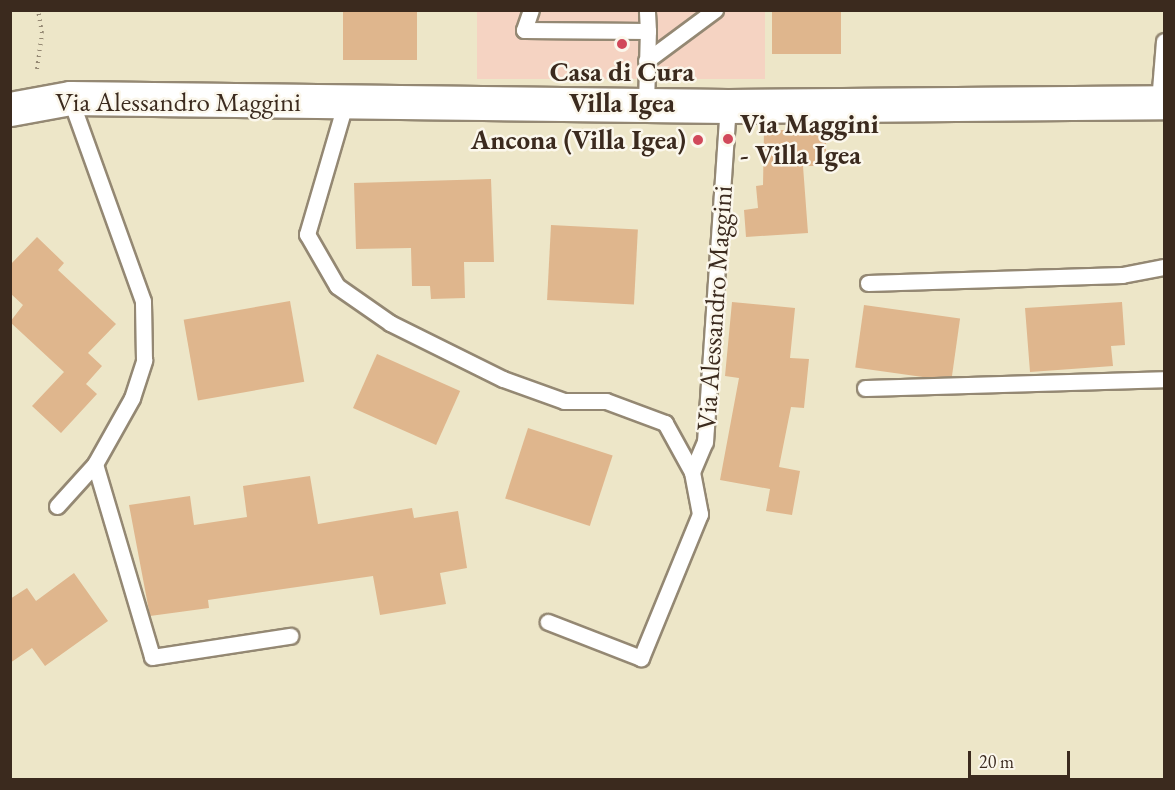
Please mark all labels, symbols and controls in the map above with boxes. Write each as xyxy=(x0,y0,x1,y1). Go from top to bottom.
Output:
marker: Casa di Cura Villa Igea xyxy=(613,35,631,53)
place label: Casa di Cura Villa Igea xyxy=(550,55,694,118)
street label: Via Alessandro Maggini xyxy=(55,86,301,118)
place label: Via Maggini - Villa Igea xyxy=(740,107,879,170)
place label: Ancona (Villa Igea) xyxy=(471,124,686,156)
marker: Via Maggini - Villa Igea xyxy=(721,132,735,146)
marker: Ancona (Villa Igea) xyxy=(691,133,705,147)
street label: Via Alessandro Maggini xyxy=(689,184,739,432)
scale bar xyxy=(971,739,1073,777)
text: 20 m xyxy=(979,750,1014,773)

